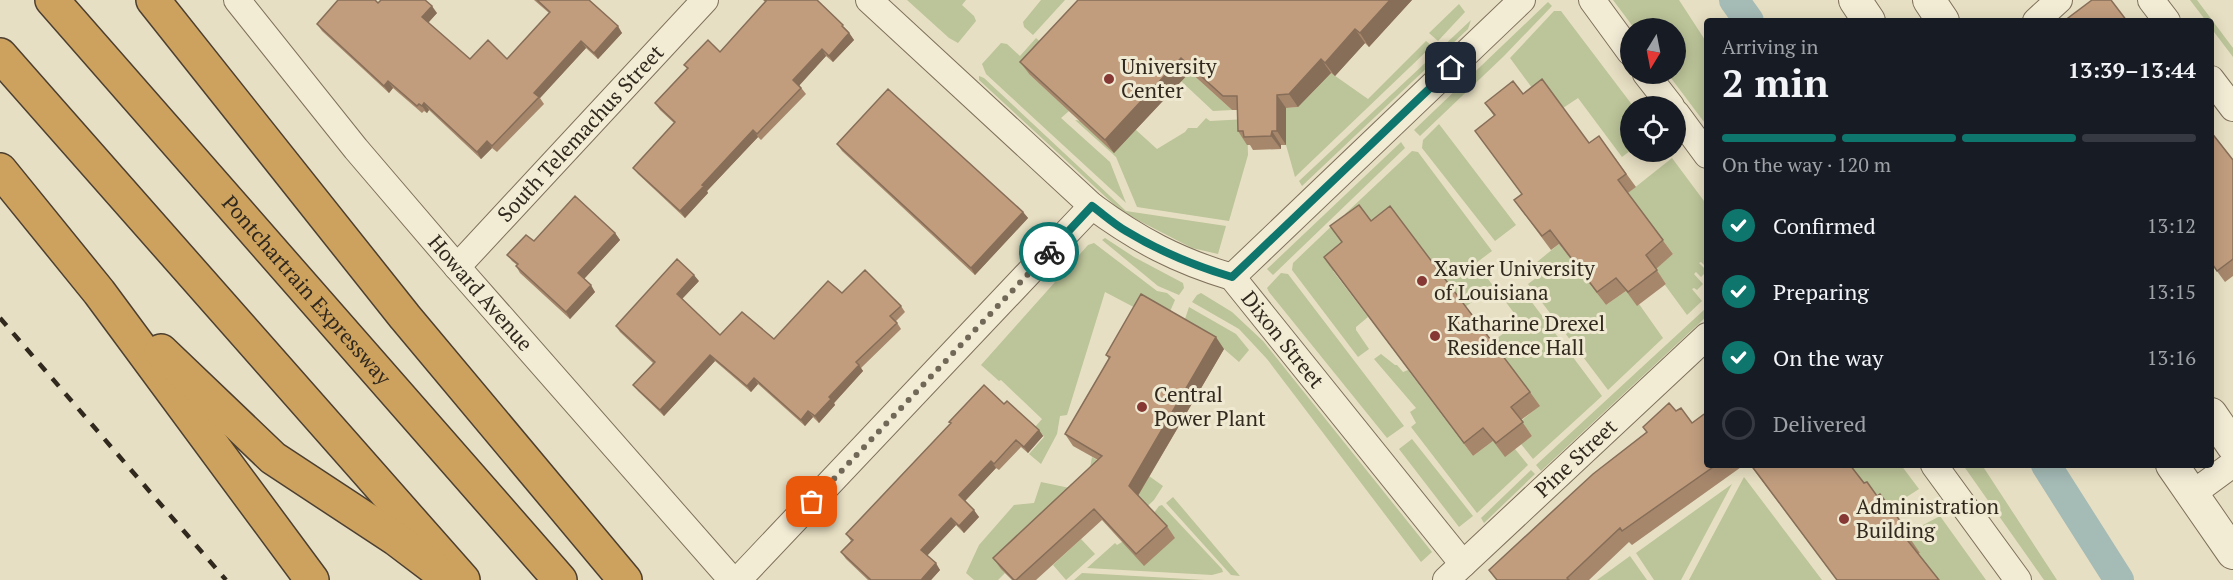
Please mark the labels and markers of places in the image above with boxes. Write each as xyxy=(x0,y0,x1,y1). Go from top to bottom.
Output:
pin xyxy=(1425,42,1476,93)
place label: University Center xyxy=(1121,52,1217,104)
marker: University Center xyxy=(1102,72,1116,86)
place label: Xavier University of Louisiana xyxy=(1434,254,1595,306)
marker: Xavier University of Louisiana xyxy=(1415,274,1429,288)
place label: Katharine Drexel Residence Hall xyxy=(1447,309,1605,361)
marker: Katharine Drexel Residence Hall xyxy=(1428,329,1442,343)
place label: Central Power Plant xyxy=(1154,380,1266,432)
marker: Central Power Plant xyxy=(1135,400,1149,414)
pin xyxy=(786,476,837,527)
place label: Administration Building xyxy=(1856,492,2000,544)
marker: Administration Building xyxy=(1837,512,1851,526)

